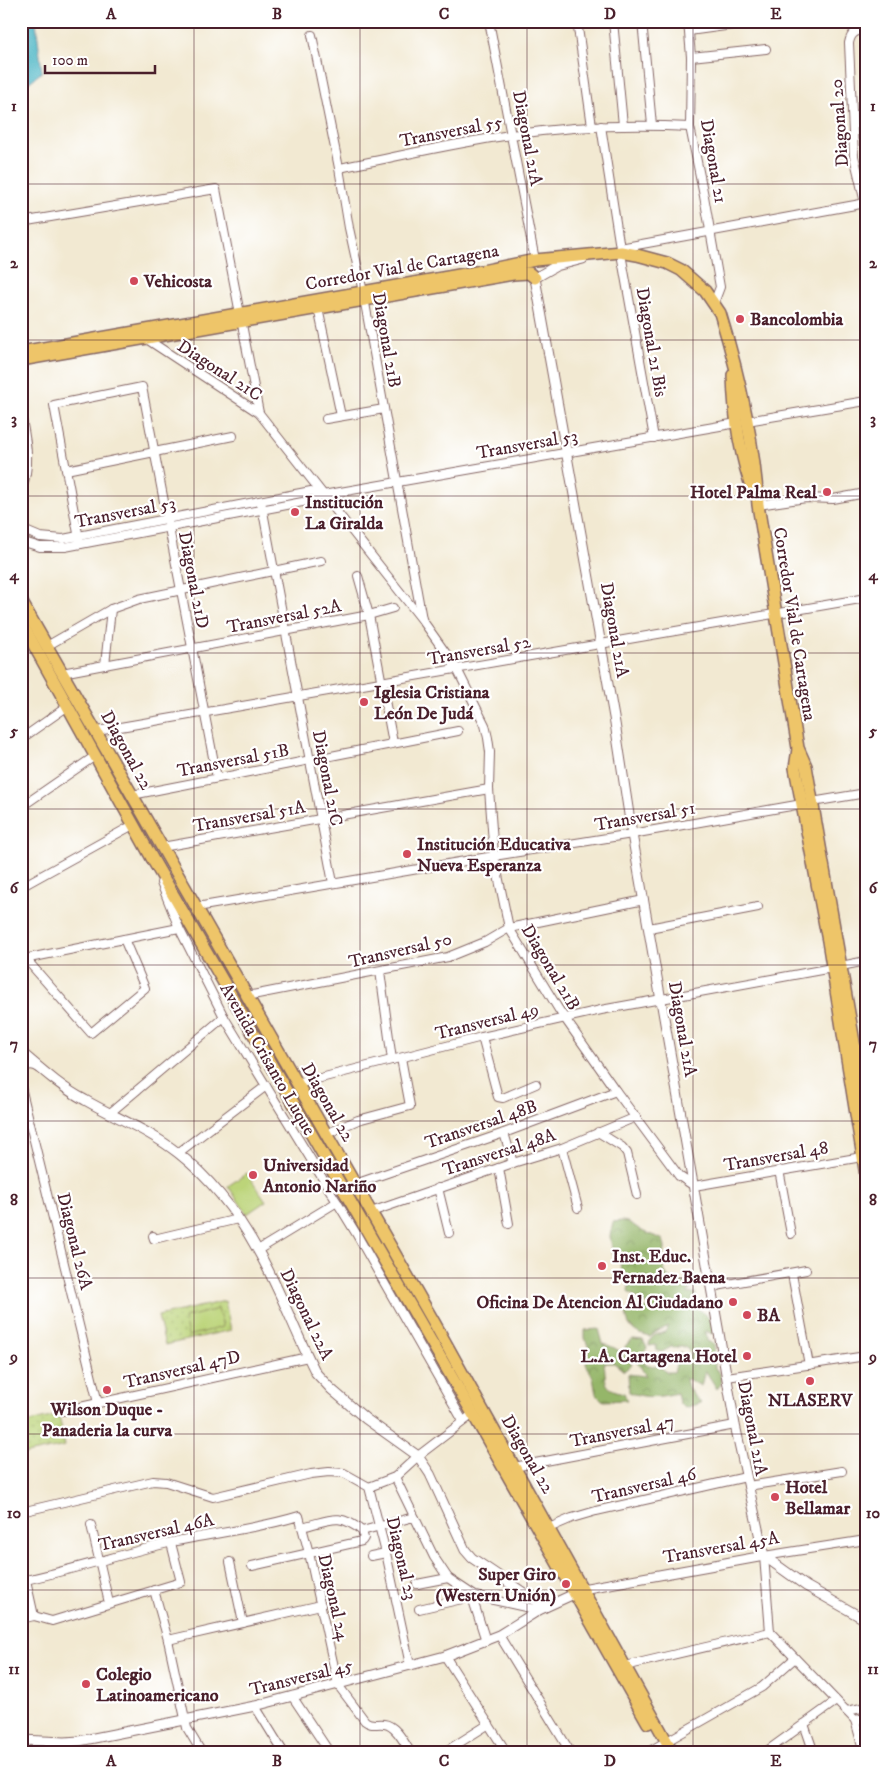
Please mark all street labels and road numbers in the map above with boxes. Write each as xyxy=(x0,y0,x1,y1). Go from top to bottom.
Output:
street label: Diagonal 20 xyxy=(826,78,854,168)
street label: Diagonal 21A xyxy=(507,89,547,188)
street label: Transversal 55 xyxy=(398,111,505,153)
street label: Diagonal 21 xyxy=(695,117,731,205)
street label: Corredor Vial de Cartagena xyxy=(304,240,501,296)
street label: Diagonal 21 Bis xyxy=(631,286,671,399)
street label: Diagonal 21B xyxy=(367,291,405,390)
street label: Diagonal 21C xyxy=(173,335,266,406)
street label: Transversal 53 xyxy=(475,425,579,465)
street label: Transversal 53 xyxy=(73,492,177,534)
street label: Corredor Vial de Cartagena xyxy=(768,526,820,723)
street label: Diagonal 21D xyxy=(173,530,213,631)
street label: Diagonal 21A xyxy=(595,581,633,680)
street label: Transversal 52A xyxy=(225,595,344,639)
street label: Transversal 52 xyxy=(426,631,533,671)
street label: Diagonal 22 xyxy=(95,707,157,794)
street label: Diagonal 21C xyxy=(307,729,347,828)
street label: Transversal 51B xyxy=(175,739,291,783)
street label: Transversal 51A xyxy=(191,796,308,838)
street label: Transversal 51 xyxy=(593,797,697,837)
street label: Diagonal 21B xyxy=(516,921,584,1014)
street label: Transversal 50 xyxy=(347,928,454,974)
street label: Avenida Crisanto Luque xyxy=(215,979,320,1140)
street label: Diagonal 21A xyxy=(663,980,701,1079)
street label: Transversal 49 xyxy=(433,998,541,1045)
street label: Diagonal 22 xyxy=(296,1059,359,1146)
street label: Transversal 48B xyxy=(422,1095,540,1154)
street label: Transversal 48A xyxy=(440,1124,559,1182)
street label: Transversal 48 xyxy=(722,1137,830,1177)
street label: Diagonal 26A xyxy=(51,1190,97,1293)
street label: Diagonal 22A xyxy=(275,1265,338,1364)
street label: Transversal 47D xyxy=(122,1346,243,1394)
street label: Diagonal 21A xyxy=(732,1379,772,1478)
street label: Diagonal 22 xyxy=(496,1411,559,1498)
street label: Transversal 47 xyxy=(568,1411,676,1453)
street label: Transversal 46 xyxy=(590,1463,699,1509)
street label: Transversal 46A xyxy=(96,1509,217,1557)
street label: Diagonal 23 xyxy=(381,1514,421,1602)
street label: Transversal 45A xyxy=(662,1527,781,1569)
street label: Diagonal 24 xyxy=(312,1552,354,1644)
street label: Transversal 45 xyxy=(247,1655,355,1701)

